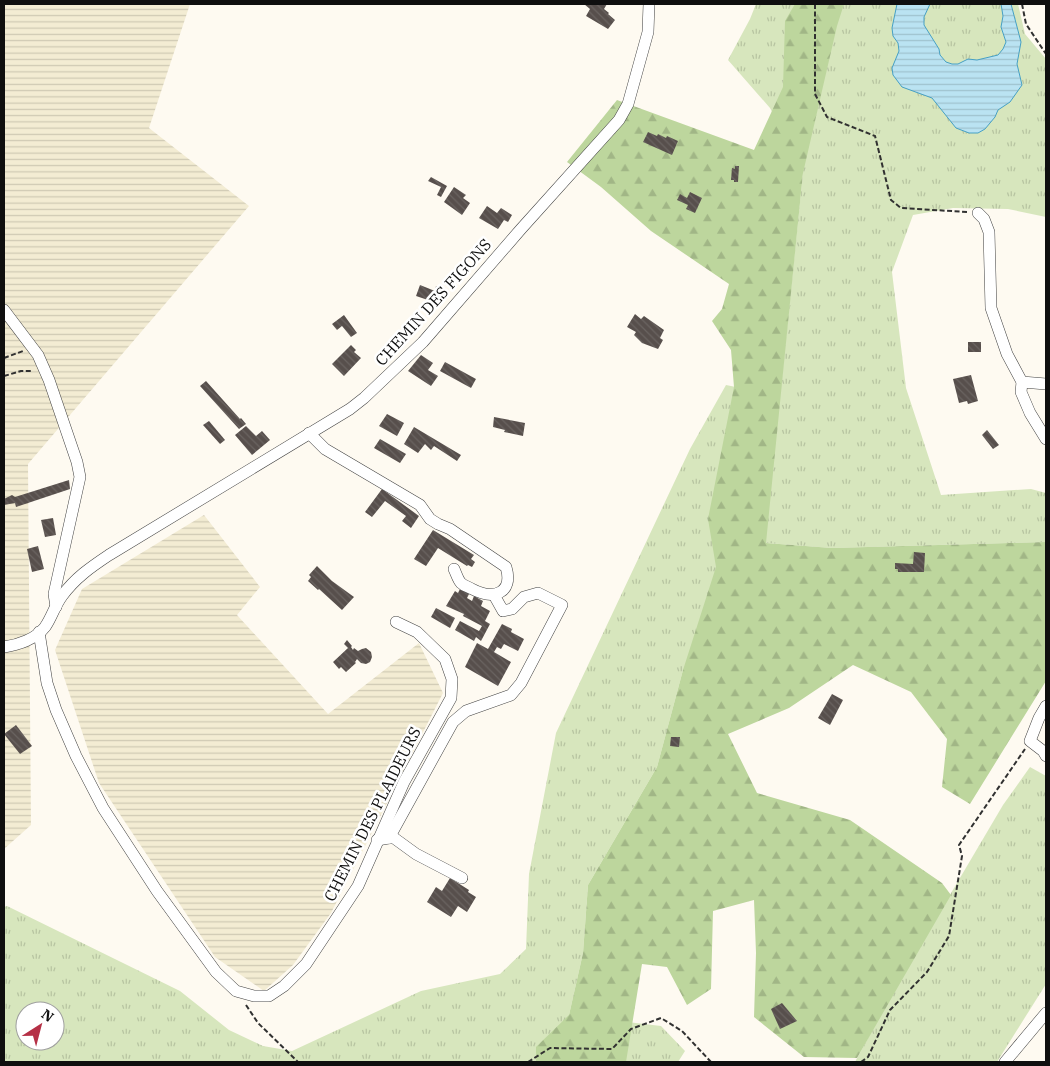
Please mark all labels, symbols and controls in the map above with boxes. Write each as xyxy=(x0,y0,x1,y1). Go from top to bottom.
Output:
street label: CHEMIN DES FIGONS xyxy=(371,234,495,370)
street label: CHEMIN DES PLAIDEURS xyxy=(319,723,425,905)
north arrow xyxy=(15,1001,65,1051)
text: N xyxy=(38,1005,57,1026)

